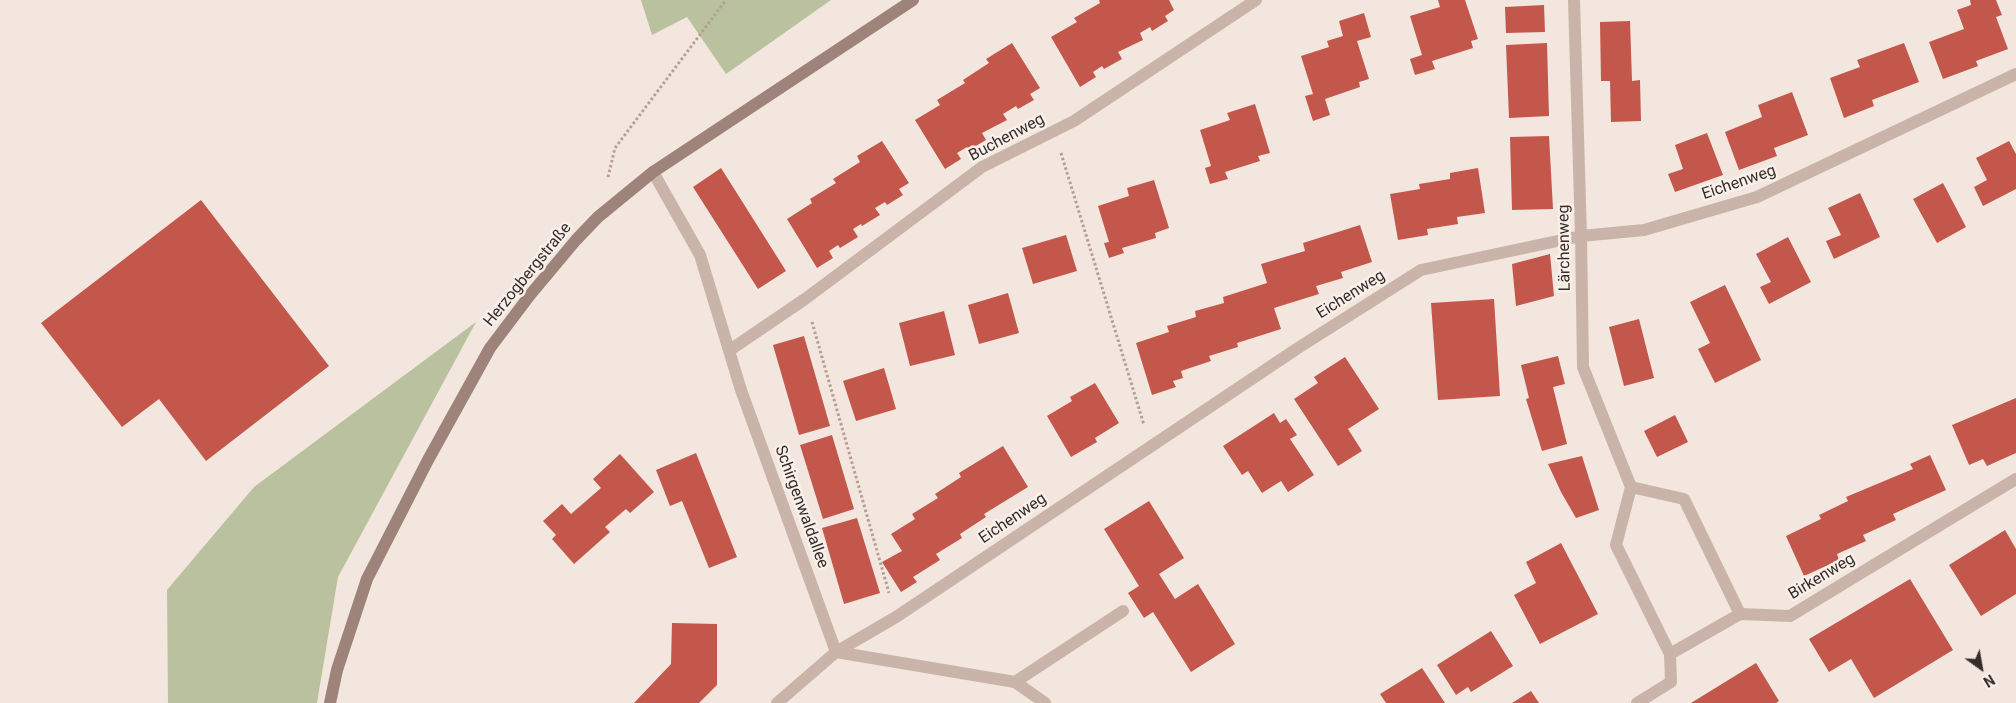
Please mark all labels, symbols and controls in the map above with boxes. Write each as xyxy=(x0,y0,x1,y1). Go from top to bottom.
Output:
street label: Buchenweg xyxy=(966,110,1048,166)
street label: Eichenweg xyxy=(1699,161,1779,205)
street label: Lärchenweg xyxy=(1555,205,1575,291)
street label: Herzogbergstraße xyxy=(480,219,576,331)
street label: Eichenweg xyxy=(1313,266,1389,324)
street label: Schirgenwaldallee xyxy=(770,443,832,571)
street label: Eichenweg xyxy=(976,490,1050,548)
street label: Birkenweg xyxy=(1785,550,1859,604)
north arrow xyxy=(1956,643,2006,693)
text: N xyxy=(1981,671,1997,690)

